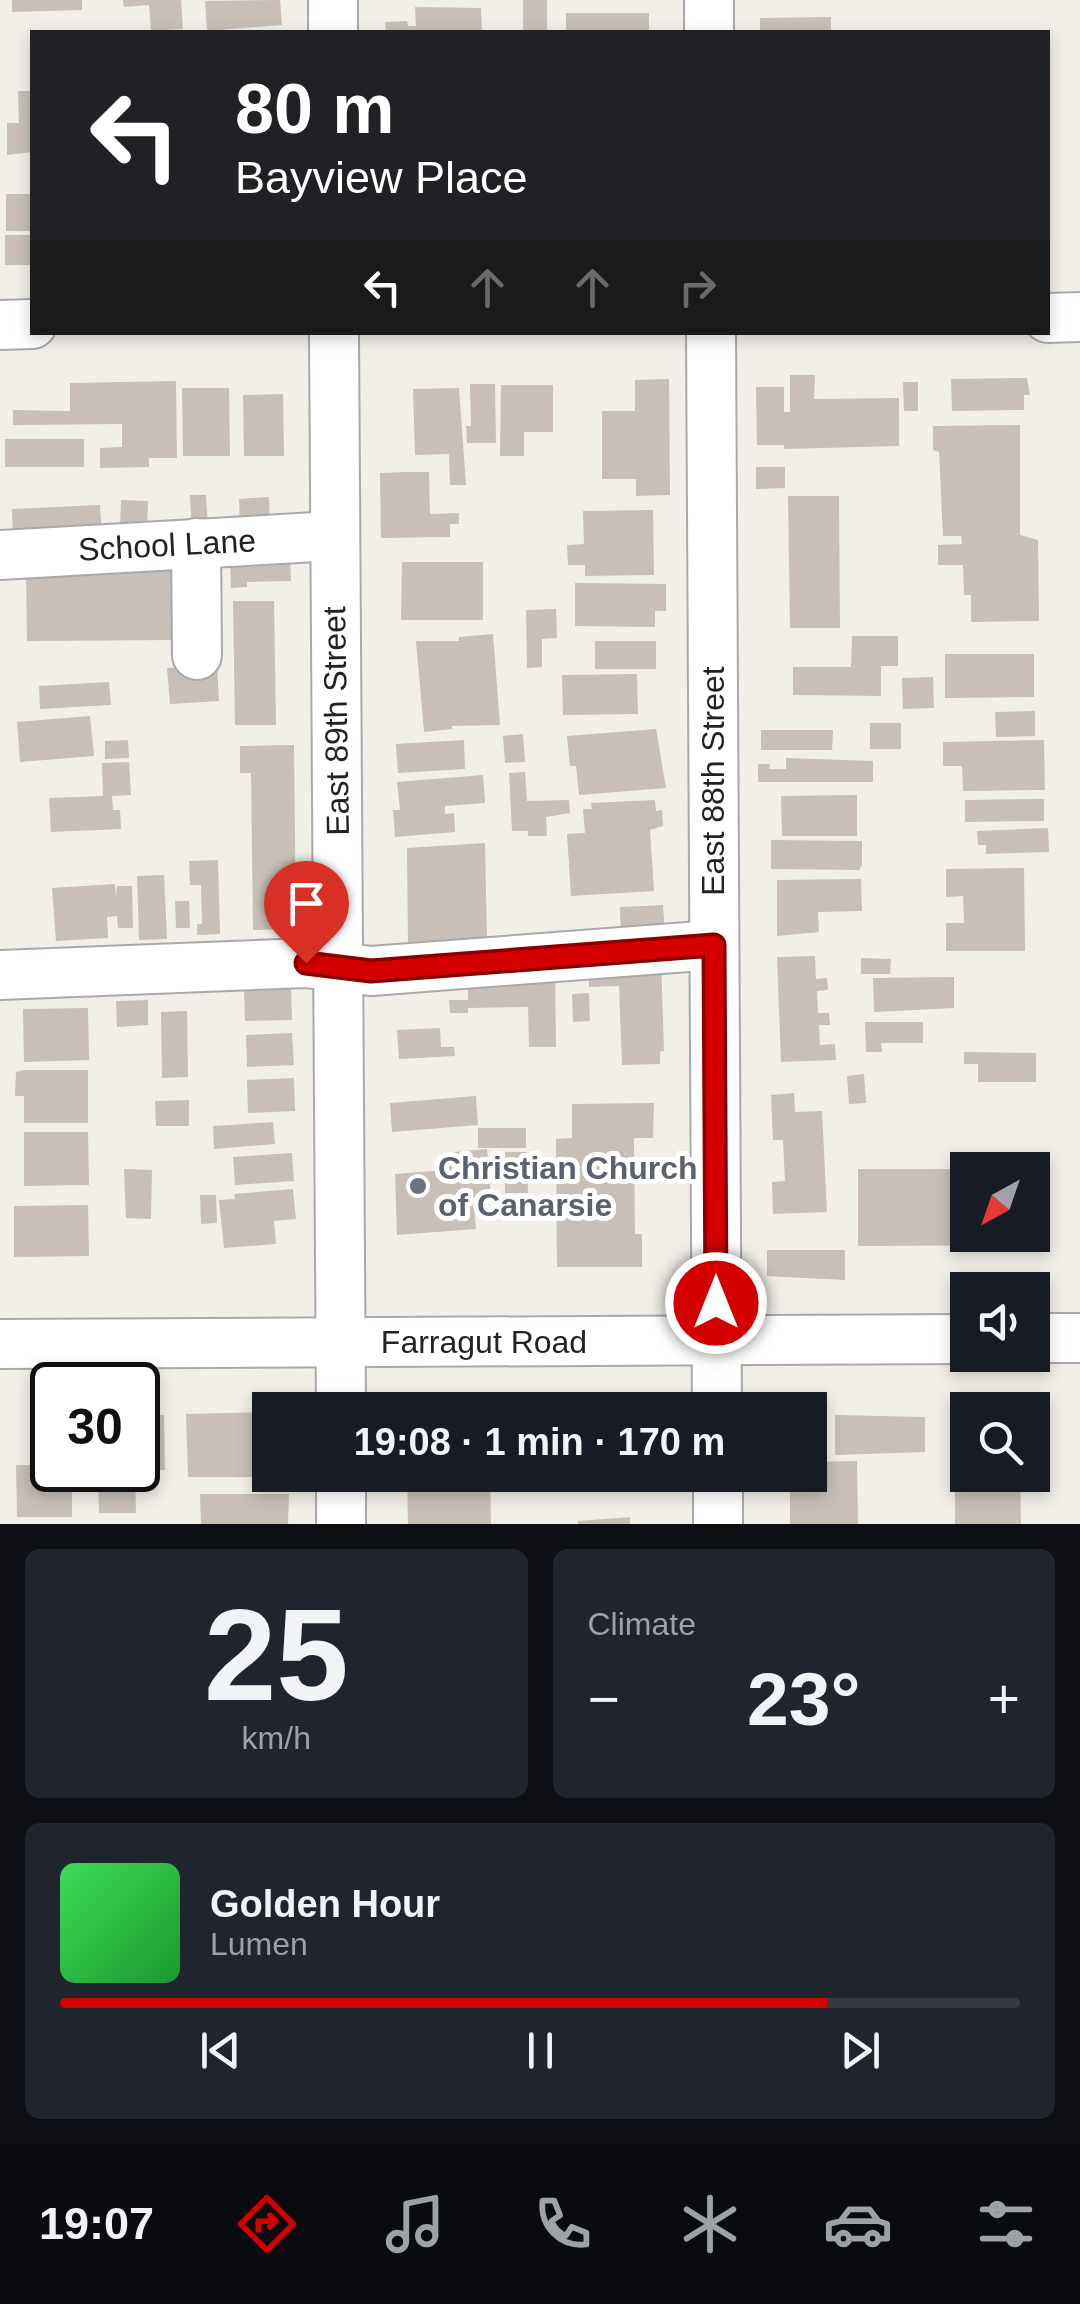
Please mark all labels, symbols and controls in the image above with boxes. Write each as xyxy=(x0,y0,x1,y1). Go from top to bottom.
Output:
icon: left xyxy=(70,70,200,200)
text: 80 m xyxy=(235,70,395,148)
text: Bayview Place xyxy=(235,152,528,203)
icon: left xyxy=(355,260,410,315)
icon: ahead xyxy=(460,260,515,315)
icon: ahead xyxy=(565,260,620,315)
icon: right xyxy=(670,260,725,315)
street label: School Lane xyxy=(77,522,257,568)
street label: East 89th Street xyxy=(316,606,356,836)
street label: East 88th Street xyxy=(695,666,731,896)
pin xyxy=(264,861,349,964)
icon: arrive xyxy=(279,876,334,931)
place label: Christian Church of Canarsie xyxy=(438,1150,698,1223)
north arrow xyxy=(950,1152,1050,1252)
map controls xyxy=(950,1152,1050,1492)
marker: Christian Church of Canarsie xyxy=(407,1175,429,1197)
position arrow xyxy=(664,1251,768,1355)
button: sound xyxy=(950,1272,1050,1372)
street label: Farragut Road xyxy=(381,1324,587,1360)
speed limit sign: 30 xyxy=(30,1362,160,1492)
button: search xyxy=(950,1392,1050,1492)
text: 19:08 · 1 min · 170 m xyxy=(354,1421,725,1463)
text: 25 xyxy=(204,1582,349,1728)
text: Climate xyxy=(588,1606,696,1642)
text: 23° xyxy=(747,1657,860,1741)
text: − xyxy=(588,1668,620,1730)
text: + xyxy=(988,1668,1020,1730)
text: km/h xyxy=(242,1720,311,1756)
text: Golden Hour xyxy=(210,1883,440,1925)
text: Lumen xyxy=(210,1926,308,1962)
icon: previous xyxy=(193,2023,248,2078)
icon: pause xyxy=(513,2023,568,2078)
icon: next xyxy=(833,2023,888,2078)
icon: directions xyxy=(232,2189,302,2259)
icon: music xyxy=(380,2189,450,2259)
icon: phone xyxy=(528,2189,598,2259)
icon: climate xyxy=(675,2189,745,2259)
icon: car xyxy=(823,2189,893,2259)
icon: filters xyxy=(971,2189,1041,2259)
text: 19:07 xyxy=(39,2198,154,2249)

